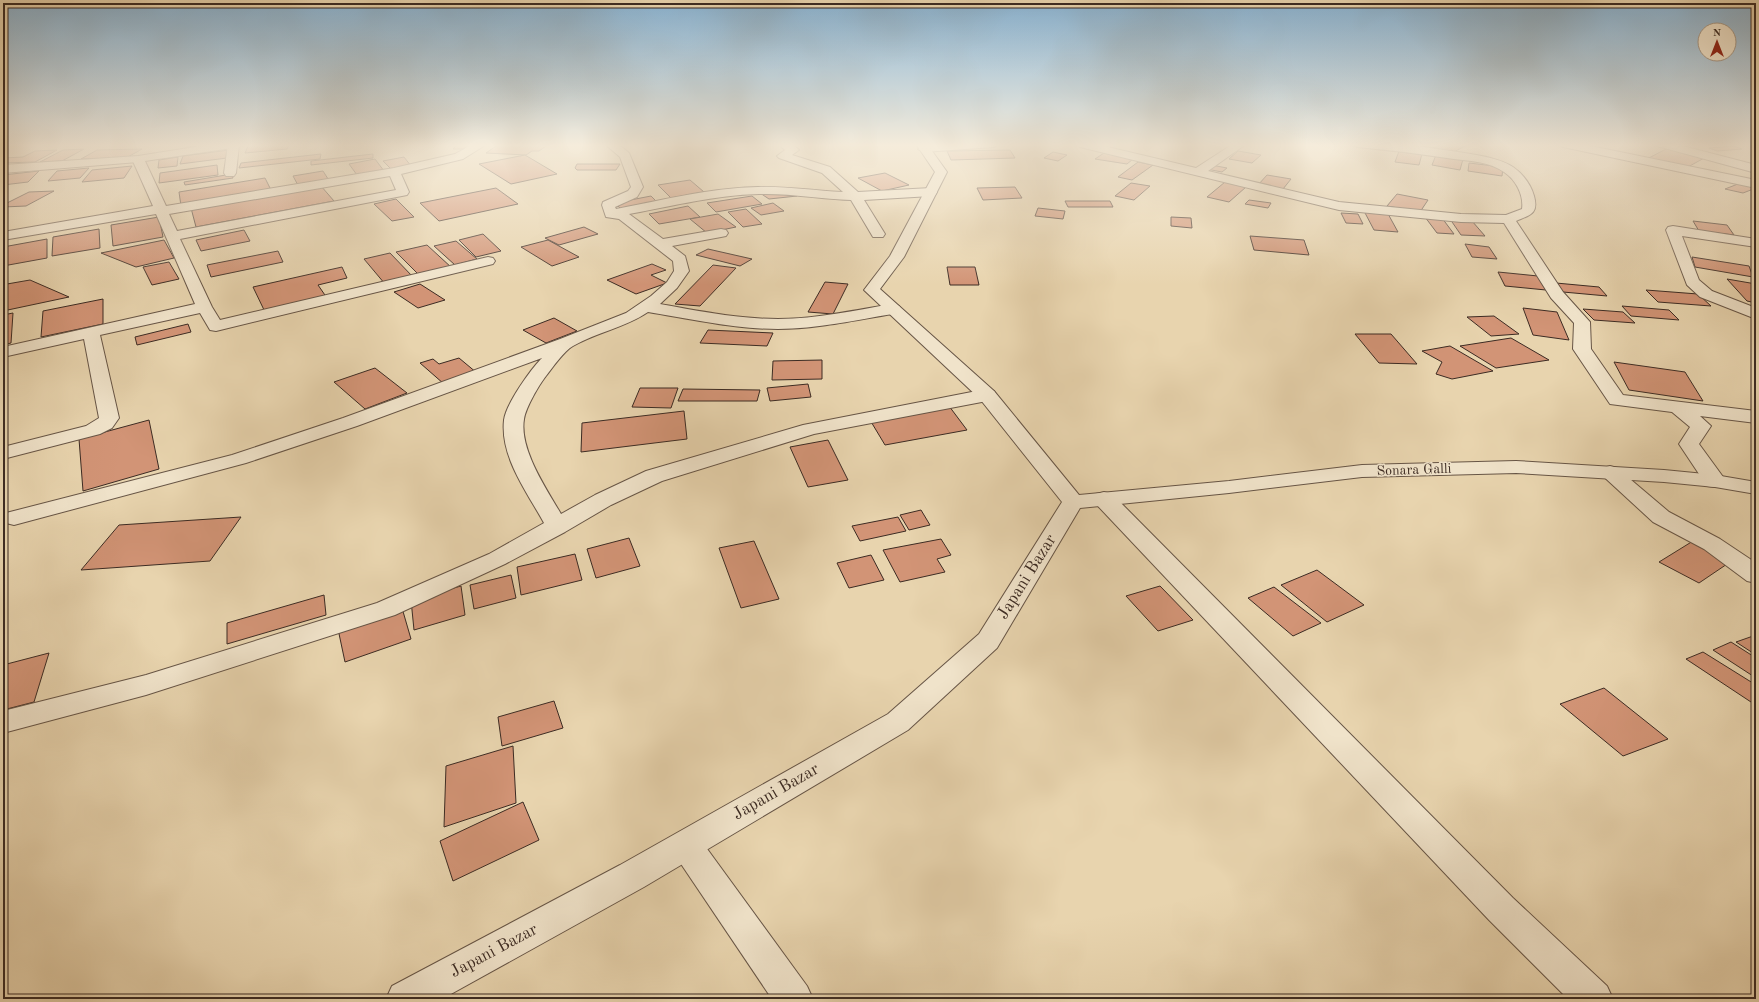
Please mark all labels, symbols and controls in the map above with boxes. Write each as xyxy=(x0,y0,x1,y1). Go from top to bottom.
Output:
north arrow xyxy=(1697,22,1737,62)
text: N xyxy=(1713,28,1722,39)
street label: Sonara Galli xyxy=(1376,462,1452,478)
street label: Japani Bazar xyxy=(994,532,1060,622)
street label: Japani Bazar xyxy=(730,761,822,823)
street label: Japani Bazar xyxy=(447,921,541,981)

